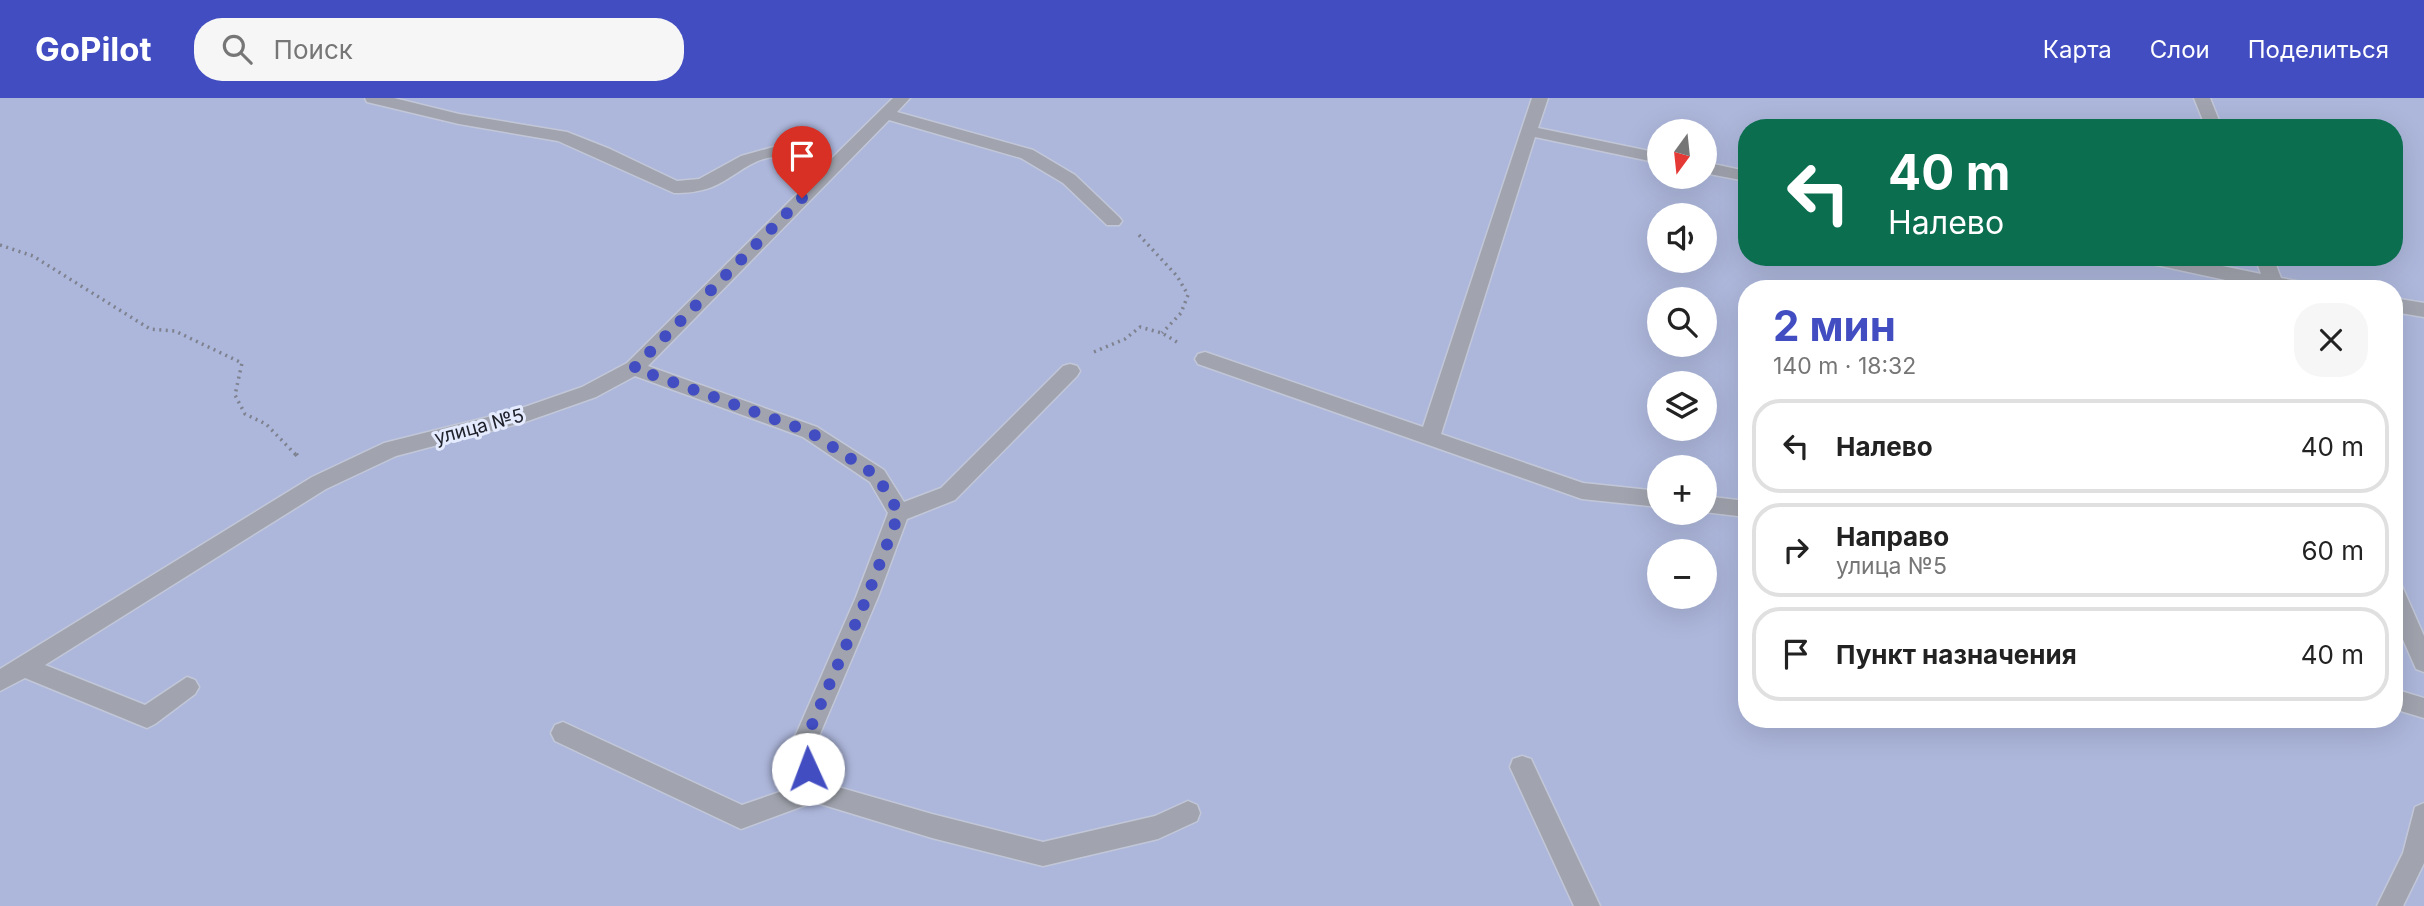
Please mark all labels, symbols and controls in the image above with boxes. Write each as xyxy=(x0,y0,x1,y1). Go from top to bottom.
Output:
search box xyxy=(194,18,684,81)
text: GoPilot xyxy=(35,29,152,69)
icon: search xyxy=(218,30,256,68)
text: Поиск xyxy=(274,34,353,65)
text: Карта xyxy=(2043,35,2112,64)
text: Слои xyxy=(2150,35,2210,64)
text: Поделиться xyxy=(2248,35,2389,64)
north arrow xyxy=(1647,119,1717,189)
map controls xyxy=(1647,119,1717,609)
pin xyxy=(772,126,832,198)
icon: arrive xyxy=(783,137,821,175)
text: 40 m xyxy=(1888,143,2011,202)
icon: left xyxy=(1773,147,1864,238)
button: sound xyxy=(1647,203,1717,273)
text: Налево xyxy=(1888,203,2004,242)
button: search xyxy=(1647,287,1717,357)
text: 2 мин xyxy=(1773,300,1896,351)
button: close xyxy=(2294,303,2368,377)
text: 140 m · 18:32 xyxy=(1773,352,1916,380)
button: layers xyxy=(1647,371,1717,441)
street label: улица №5 xyxy=(432,404,526,449)
icon: left xyxy=(1777,427,1815,465)
text: Налево xyxy=(1836,431,1933,462)
text: 40 m xyxy=(2301,431,2364,462)
button: + xyxy=(1647,455,1717,525)
text: Направо xyxy=(1836,521,1949,552)
icon: right xyxy=(1777,531,1815,569)
text: 60 m xyxy=(2301,535,2364,566)
button: − xyxy=(1647,539,1717,609)
text: улица №5 xyxy=(1836,552,1947,580)
icon: arrive xyxy=(1777,635,1815,673)
text: Пункт назначения xyxy=(1836,639,2077,670)
text: 40 m xyxy=(2301,639,2364,670)
position arrow xyxy=(771,732,845,806)

